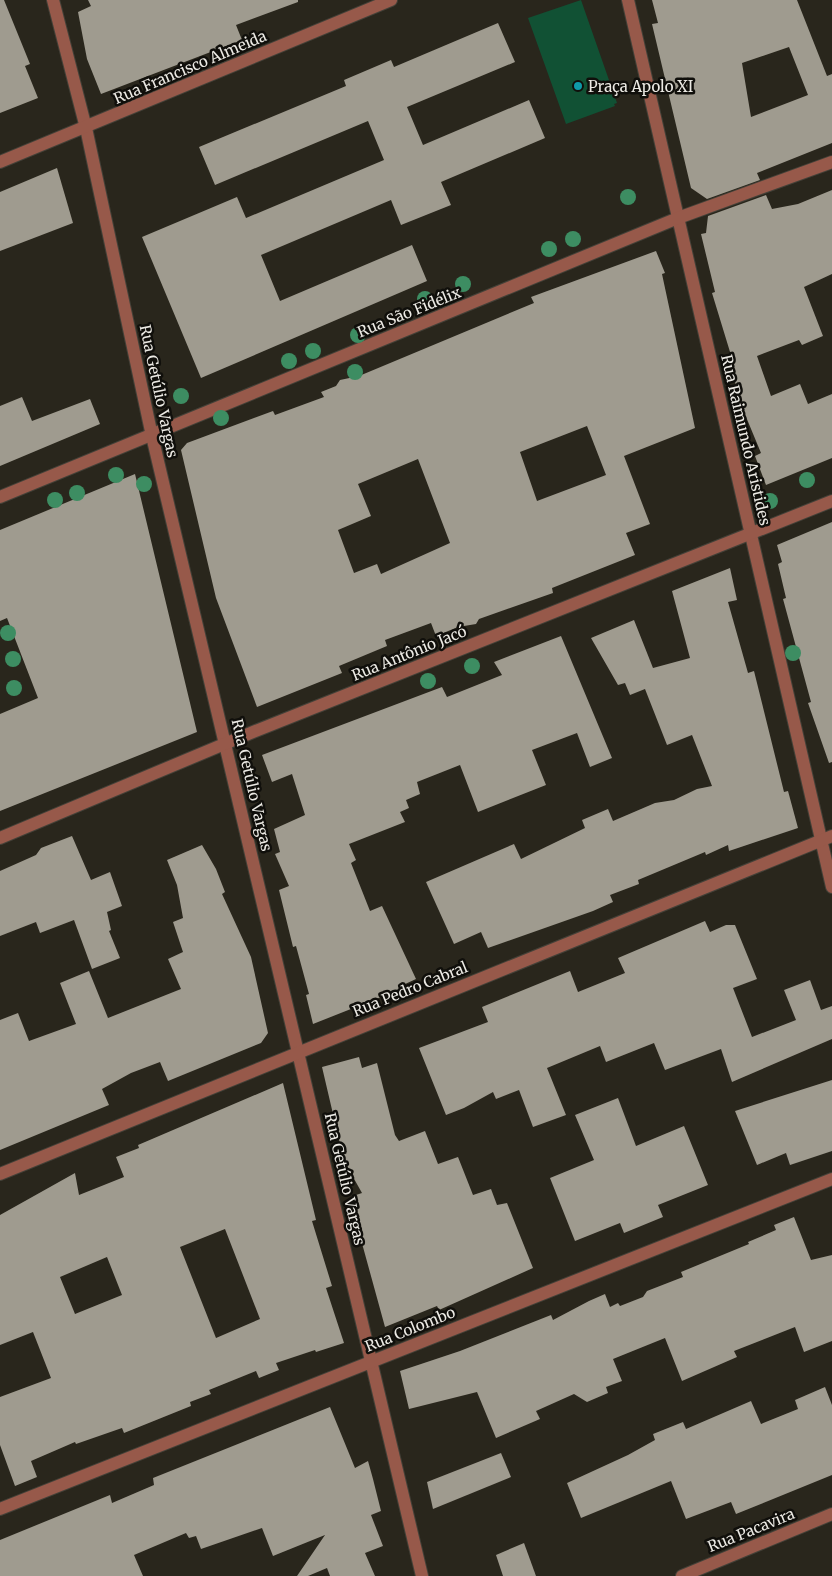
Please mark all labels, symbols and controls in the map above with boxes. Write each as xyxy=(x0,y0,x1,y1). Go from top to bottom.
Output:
street label: Rua Francisco Almeida xyxy=(111,26,269,108)
place label: Praça Apolo XI xyxy=(588,77,693,96)
marker: Praça Apolo XI xyxy=(572,80,584,92)
street label: Rua São Fidélix xyxy=(354,283,464,341)
street label: Rua Getúlio Vargas xyxy=(136,323,182,459)
street label: Rua Raimundo Aristides xyxy=(717,353,775,527)
street label: Rua Antônio Jacó xyxy=(349,621,469,685)
street label: Rua Getúlio Vargas xyxy=(228,717,276,853)
street label: Rua Pedro Cabral xyxy=(350,957,471,1021)
street label: Rua Getúlio Vargas xyxy=(321,1111,369,1247)
street label: Rua Colombo xyxy=(362,1302,458,1356)
street label: Rua Pacavira xyxy=(705,1504,797,1556)

